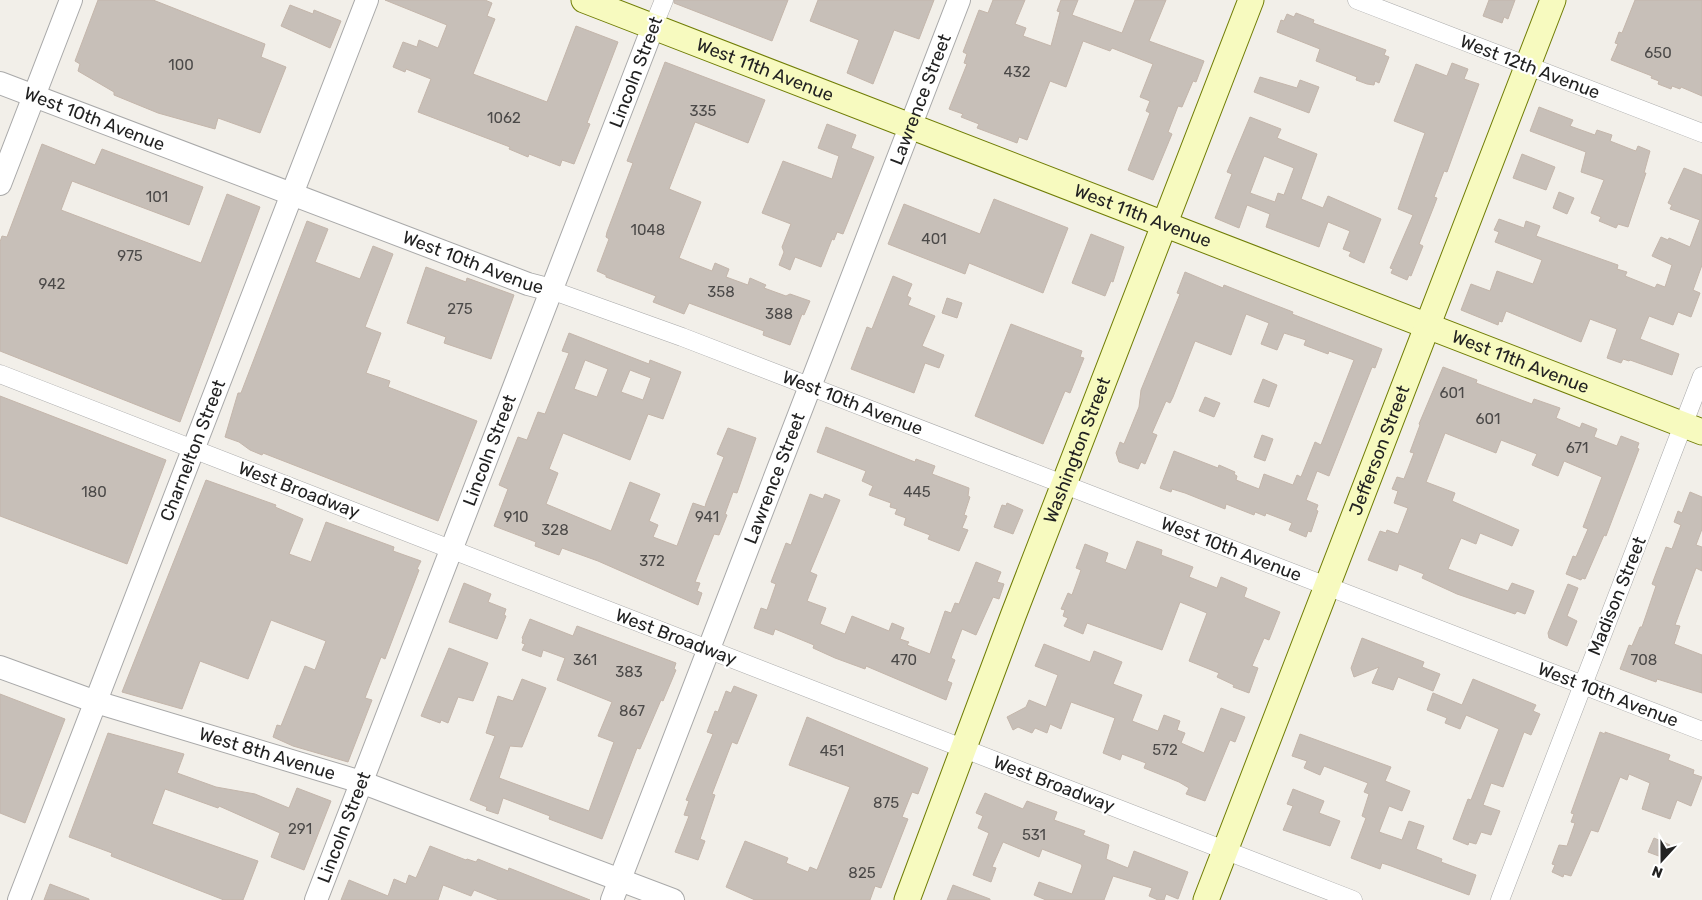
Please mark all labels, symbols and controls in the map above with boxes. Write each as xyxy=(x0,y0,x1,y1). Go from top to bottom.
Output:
street label: Lincoln Street xyxy=(605,13,667,131)
street label: West 12th Avenue xyxy=(1457,30,1603,104)
street label: Lawrence Street xyxy=(885,31,956,168)
street label: West 11th Avenue xyxy=(693,33,837,106)
house number: 650 xyxy=(1644,44,1672,62)
house number: 100 xyxy=(168,56,194,74)
house number: 432 xyxy=(1003,63,1031,81)
street label: West 10th Avenue xyxy=(21,82,168,156)
house number: 335 xyxy=(690,102,717,120)
house number: 1062 xyxy=(487,109,521,127)
street label: West 11th Avenue xyxy=(1071,179,1214,252)
house number: 101 xyxy=(146,188,168,206)
house number: 1048 xyxy=(631,221,665,239)
street label: West 10th Avenue xyxy=(399,226,546,299)
house number: 401 xyxy=(921,230,947,248)
house number: 975 xyxy=(117,247,143,265)
house number: 942 xyxy=(39,275,66,293)
house number: 358 xyxy=(707,283,735,301)
house number: 275 xyxy=(447,300,473,318)
house number: 388 xyxy=(765,305,793,323)
street label: West 11th Avenue xyxy=(1449,325,1592,398)
street label: West 10th Avenue xyxy=(779,366,926,440)
street label: Washington Street xyxy=(1039,374,1115,526)
street label: Charnelton Street xyxy=(156,377,230,524)
street label: Jefferson Street xyxy=(1344,382,1414,518)
house number: 601 xyxy=(1440,384,1465,402)
street label: Lincoln Street xyxy=(458,392,521,509)
street label: Lawrence Street xyxy=(739,410,810,547)
house number: 601 xyxy=(1476,410,1501,428)
house number: 671 xyxy=(1566,439,1588,457)
street label: West Broadway xyxy=(235,457,363,523)
house number: 180 xyxy=(81,483,107,501)
house number: 445 xyxy=(903,483,931,501)
house number: 910 xyxy=(504,508,528,526)
house number: 941 xyxy=(695,508,719,526)
street label: West 10th Avenue xyxy=(1158,512,1305,586)
house number: 328 xyxy=(541,521,569,539)
street label: Madison Street xyxy=(1583,533,1651,659)
house number: 372 xyxy=(639,552,665,570)
street label: West Broadway xyxy=(612,604,740,670)
house number: 361 xyxy=(573,651,597,669)
house number: 470 xyxy=(891,651,917,669)
house number: 708 xyxy=(1631,651,1657,669)
street label: West 10th Avenue xyxy=(1535,658,1682,732)
house number: 383 xyxy=(615,663,643,681)
house number: 867 xyxy=(619,702,645,720)
street label: West 8th Avenue xyxy=(196,723,338,785)
house number: 572 xyxy=(1152,741,1178,759)
house number: 451 xyxy=(820,742,844,760)
street label: West Broadway xyxy=(990,751,1118,817)
street label: Lincoln Street xyxy=(313,768,376,886)
house number: 875 xyxy=(873,794,899,812)
house number: 291 xyxy=(288,820,312,838)
house number: 531 xyxy=(1022,826,1046,844)
north arrow xyxy=(1637,835,1687,885)
text: N xyxy=(1650,862,1665,881)
house number: 825 xyxy=(848,864,876,882)

